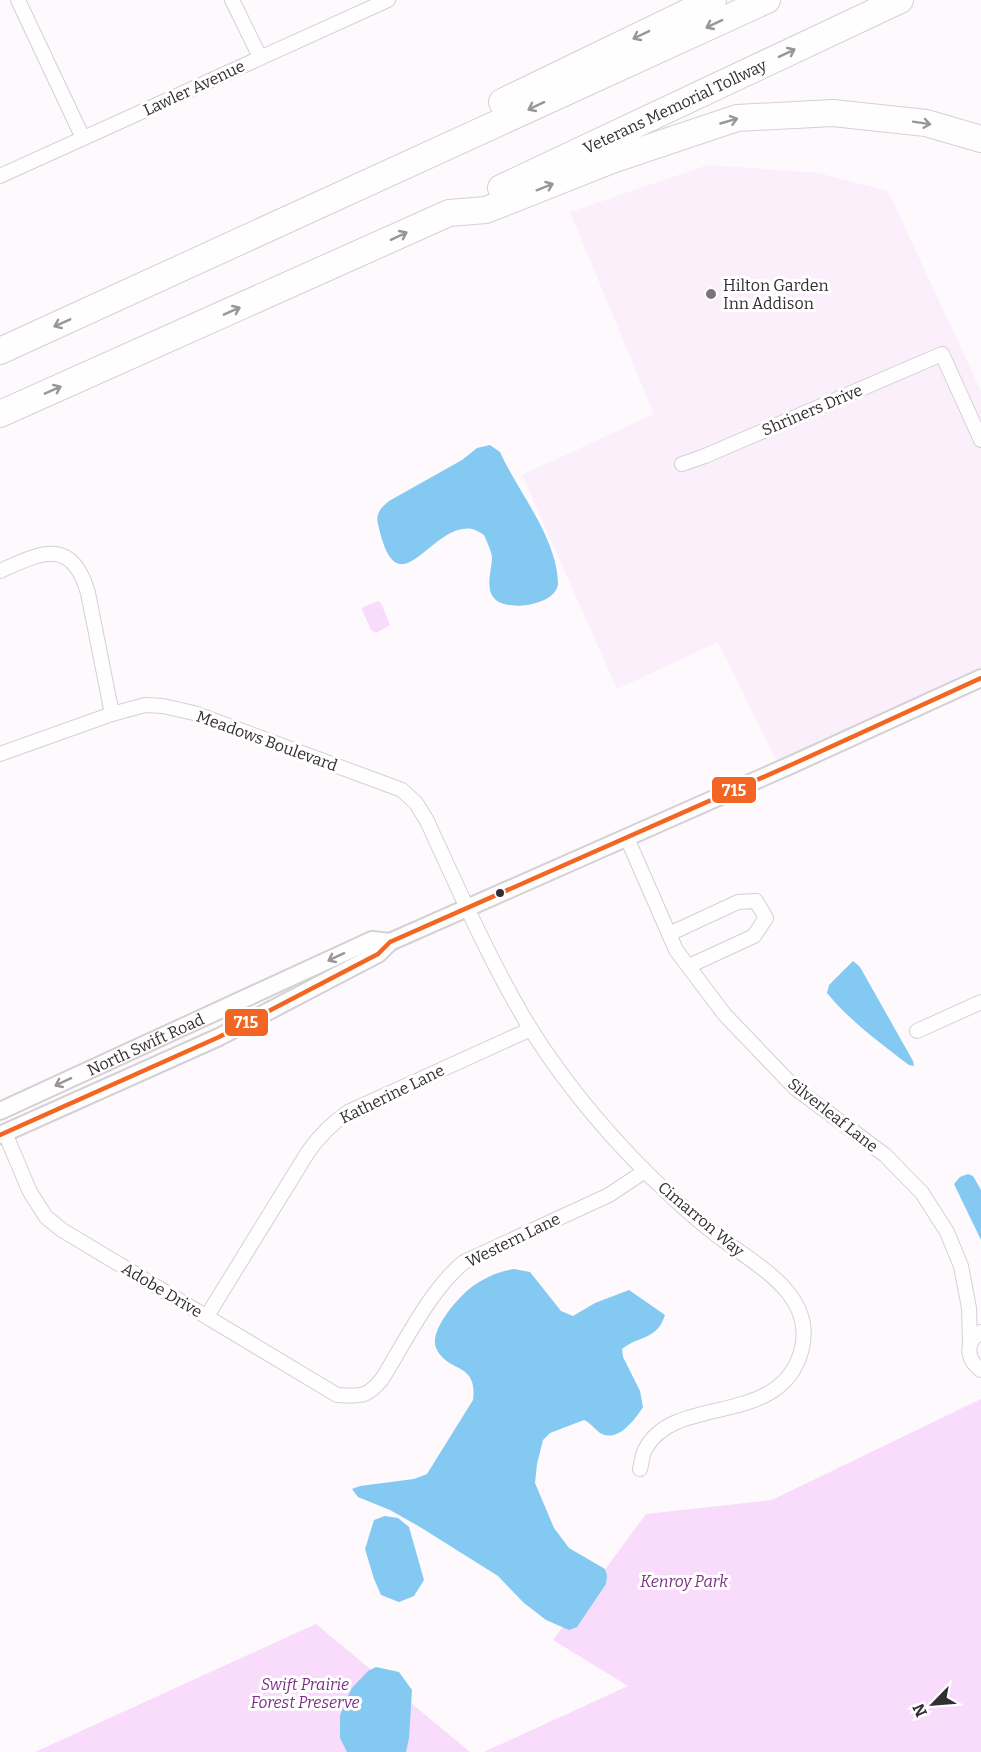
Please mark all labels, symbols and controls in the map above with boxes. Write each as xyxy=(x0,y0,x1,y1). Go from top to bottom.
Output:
one-way arrow xyxy=(705,19,723,31)
one-way arrow xyxy=(633,29,651,41)
one-way arrow xyxy=(777,46,795,58)
street label: Veterans Memorial Tollway xyxy=(580,55,770,158)
street label: Lawler Avenue xyxy=(140,56,248,120)
one-way arrow xyxy=(528,100,546,112)
one-way arrow xyxy=(719,115,738,126)
one-way arrow xyxy=(912,118,932,129)
one-way arrow xyxy=(535,181,554,192)
one-way arrow xyxy=(389,230,407,241)
place label: Hilton Garden Inn Addison xyxy=(723,276,829,313)
marker: Hilton Garden Inn Addison xyxy=(704,287,718,301)
one-way arrow xyxy=(222,305,240,316)
one-way arrow xyxy=(54,317,72,329)
street label: Shriners Drive xyxy=(759,380,865,440)
one-way arrow xyxy=(44,384,62,396)
street label: Meadows Boulevard xyxy=(194,707,341,775)
line badge: 715 xyxy=(711,776,757,804)
text: 715 xyxy=(722,781,746,800)
unlabelled marker xyxy=(494,887,506,899)
one-way arrow xyxy=(327,951,345,963)
line badge: 715 xyxy=(224,1008,269,1037)
street label: North Swift Road xyxy=(84,1009,207,1079)
text: 715 xyxy=(234,1013,258,1032)
street label: Katherine Lane xyxy=(337,1061,447,1127)
street label: Silverleaf Lane xyxy=(784,1074,882,1156)
one-way arrow xyxy=(55,1076,73,1088)
street label: Cimarron Way xyxy=(654,1177,748,1261)
street label: Western Lane xyxy=(463,1209,563,1271)
street label: Adobe Drive xyxy=(118,1259,206,1321)
park label: Kenroy Park xyxy=(640,1572,728,1591)
north arrow xyxy=(903,1674,963,1734)
park label: Swift Prairie Forest Preserve xyxy=(250,1675,360,1712)
text: N xyxy=(909,1701,931,1720)

